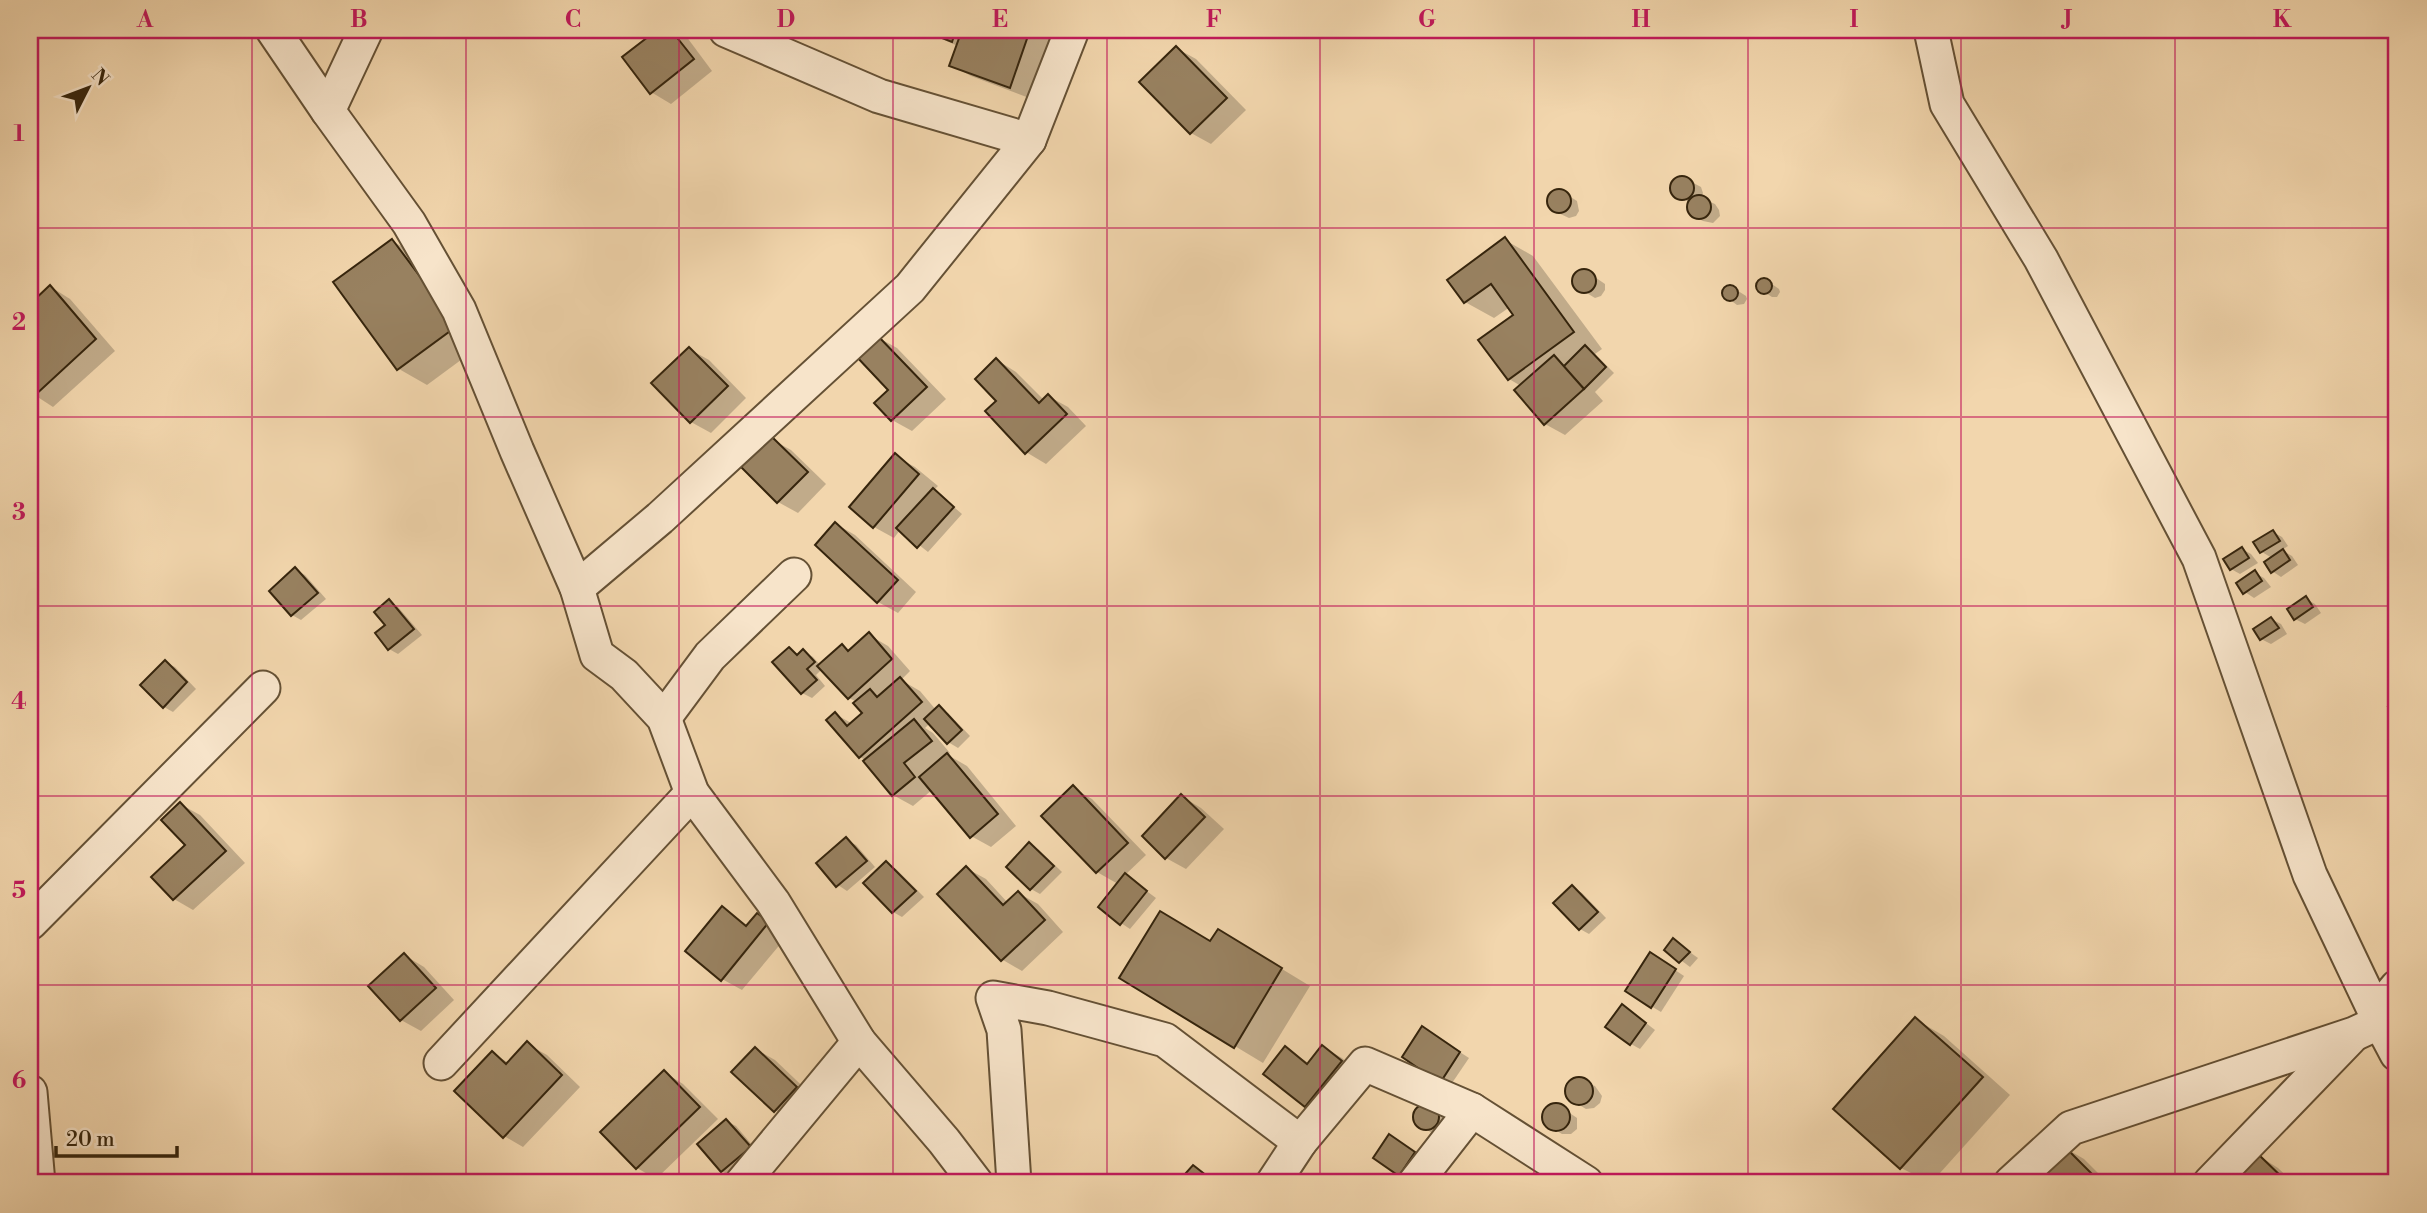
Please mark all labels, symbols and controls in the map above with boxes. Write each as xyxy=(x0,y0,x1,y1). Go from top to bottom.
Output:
text: A xyxy=(136,6,154,34)
text: B xyxy=(350,6,368,34)
text: C xyxy=(565,6,581,34)
text: D xyxy=(777,6,795,34)
text: E xyxy=(992,6,1008,34)
text: F xyxy=(1206,6,1222,34)
text: G xyxy=(1418,6,1436,34)
text: H xyxy=(1632,6,1651,34)
text: I xyxy=(1850,6,1859,34)
text: J xyxy=(2061,6,2073,34)
text: K xyxy=(2273,6,2292,34)
north arrow xyxy=(52,52,122,122)
text: N xyxy=(86,64,114,91)
text: 1 xyxy=(13,120,25,148)
text: 2 xyxy=(12,309,26,337)
text: 3 xyxy=(12,499,26,527)
text: 4 xyxy=(11,688,27,716)
text: 5 xyxy=(12,877,26,905)
text: 6 xyxy=(12,1067,26,1095)
scale bar xyxy=(56,1115,177,1159)
text: 20 m xyxy=(66,1127,115,1153)

